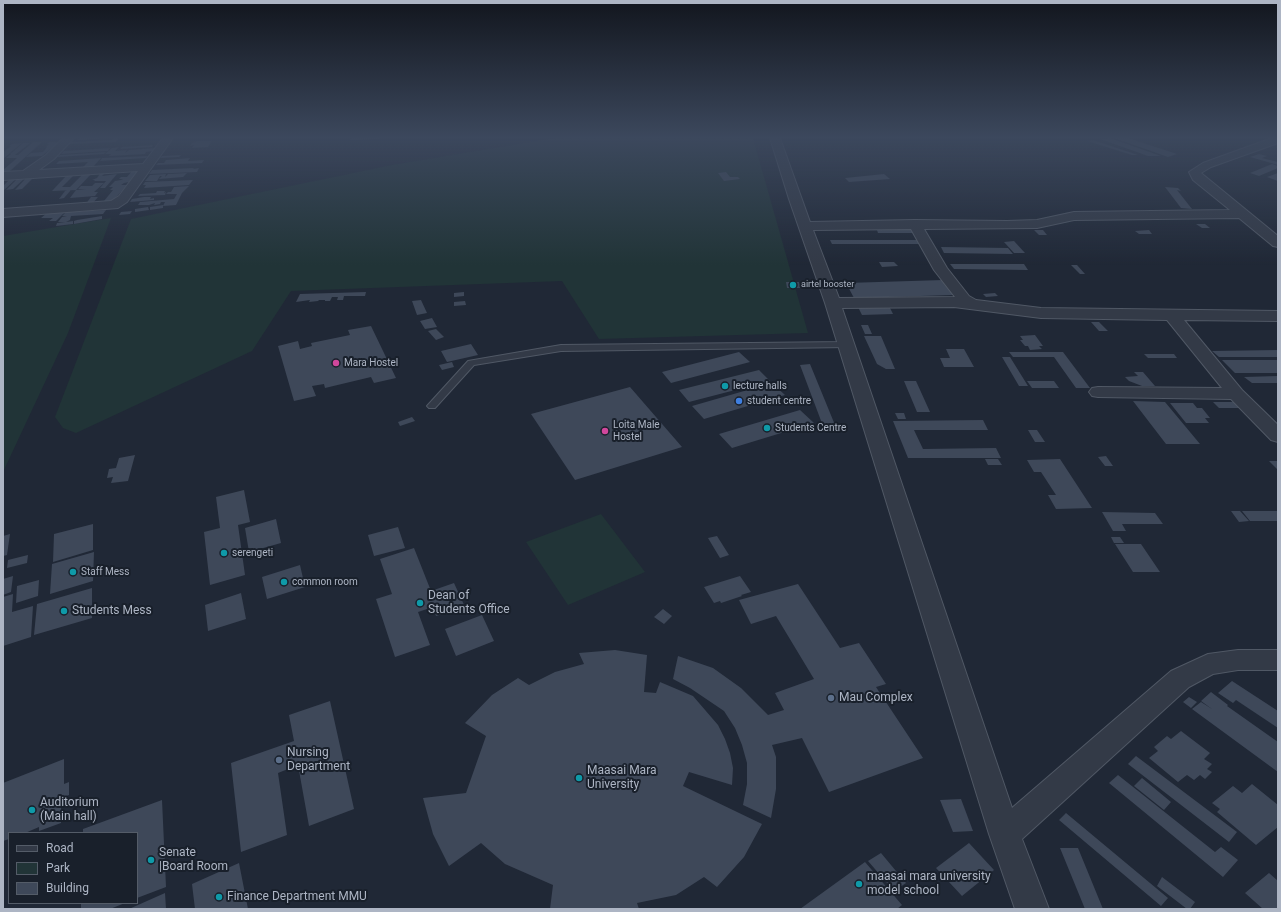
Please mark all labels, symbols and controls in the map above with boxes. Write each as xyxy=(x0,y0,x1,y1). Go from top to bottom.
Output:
marker: airtel booster xyxy=(788,280,798,290)
place label: airtel booster xyxy=(801,280,854,290)
place label: Mara Hostel xyxy=(344,357,398,369)
marker: Mara Hostel xyxy=(331,358,341,368)
place label: lecture halls xyxy=(733,380,787,392)
marker: lecture halls xyxy=(720,381,730,391)
place label: student centre xyxy=(747,395,811,407)
marker: student centre xyxy=(734,396,744,406)
place label: Loita Male Hostel xyxy=(613,419,660,442)
place label: Students Centre xyxy=(775,422,846,434)
marker: Students Centre xyxy=(762,423,772,433)
marker: Loita Male Hostel xyxy=(600,426,610,436)
place label: serengeti xyxy=(232,547,273,559)
marker: serengeti xyxy=(219,548,229,558)
place label: Staff Mess xyxy=(81,566,129,578)
marker: Staff Mess xyxy=(68,567,78,577)
place label: common room xyxy=(292,576,358,588)
marker: common room xyxy=(279,577,289,587)
place label: Dean of Students Office xyxy=(428,589,510,617)
marker: Dean of Students Office xyxy=(415,598,425,608)
place label: Students Mess xyxy=(72,604,152,618)
marker: Students Mess xyxy=(59,606,69,616)
place label: Mau Complex xyxy=(839,691,913,705)
marker: Mau Complex xyxy=(826,693,836,703)
place label: Nursing Department xyxy=(287,746,350,774)
marker: Nursing Department xyxy=(274,755,284,765)
place label: Maasai Mara University xyxy=(587,764,657,792)
marker: Maasai Mara University xyxy=(574,773,584,783)
place label: Auditorium (Main hall) xyxy=(40,796,99,824)
marker: Auditorium (Main hall) xyxy=(27,805,37,815)
legend xyxy=(8,832,138,904)
text: Road xyxy=(46,841,74,855)
place label: Senate |Board Room xyxy=(159,846,228,874)
marker: Senate |Board Room xyxy=(146,855,156,865)
text: Park xyxy=(46,861,70,875)
place label: maasai mara university model school xyxy=(867,870,991,898)
marker: maasai mara university model school xyxy=(854,879,864,889)
text: Building xyxy=(46,881,89,895)
place label: Finance Department MMU xyxy=(227,890,367,904)
marker: Finance Department MMU xyxy=(214,892,224,902)

